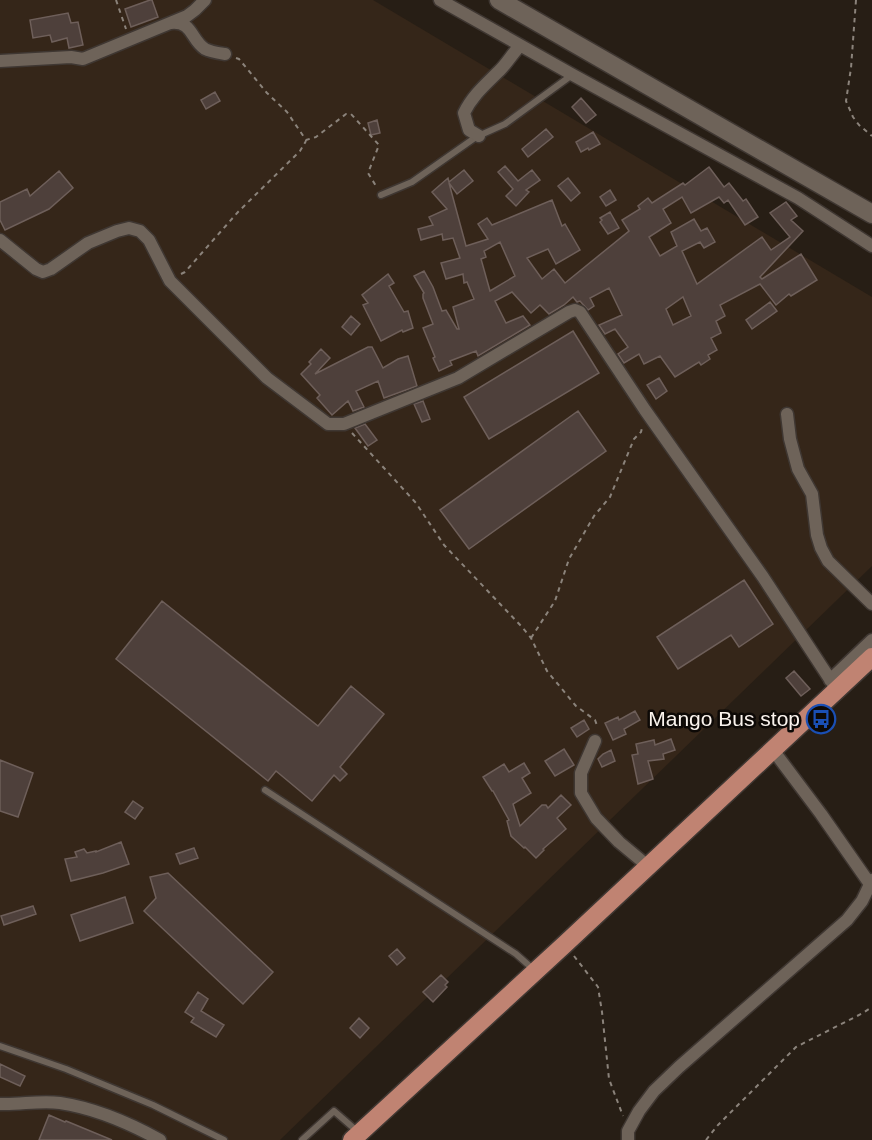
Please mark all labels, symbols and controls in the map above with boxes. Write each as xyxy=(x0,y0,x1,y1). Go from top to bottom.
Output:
bus stop icon: Mango Bus stop xyxy=(805,703,837,735)
place label: Mango Bus stop xyxy=(648,707,800,730)

